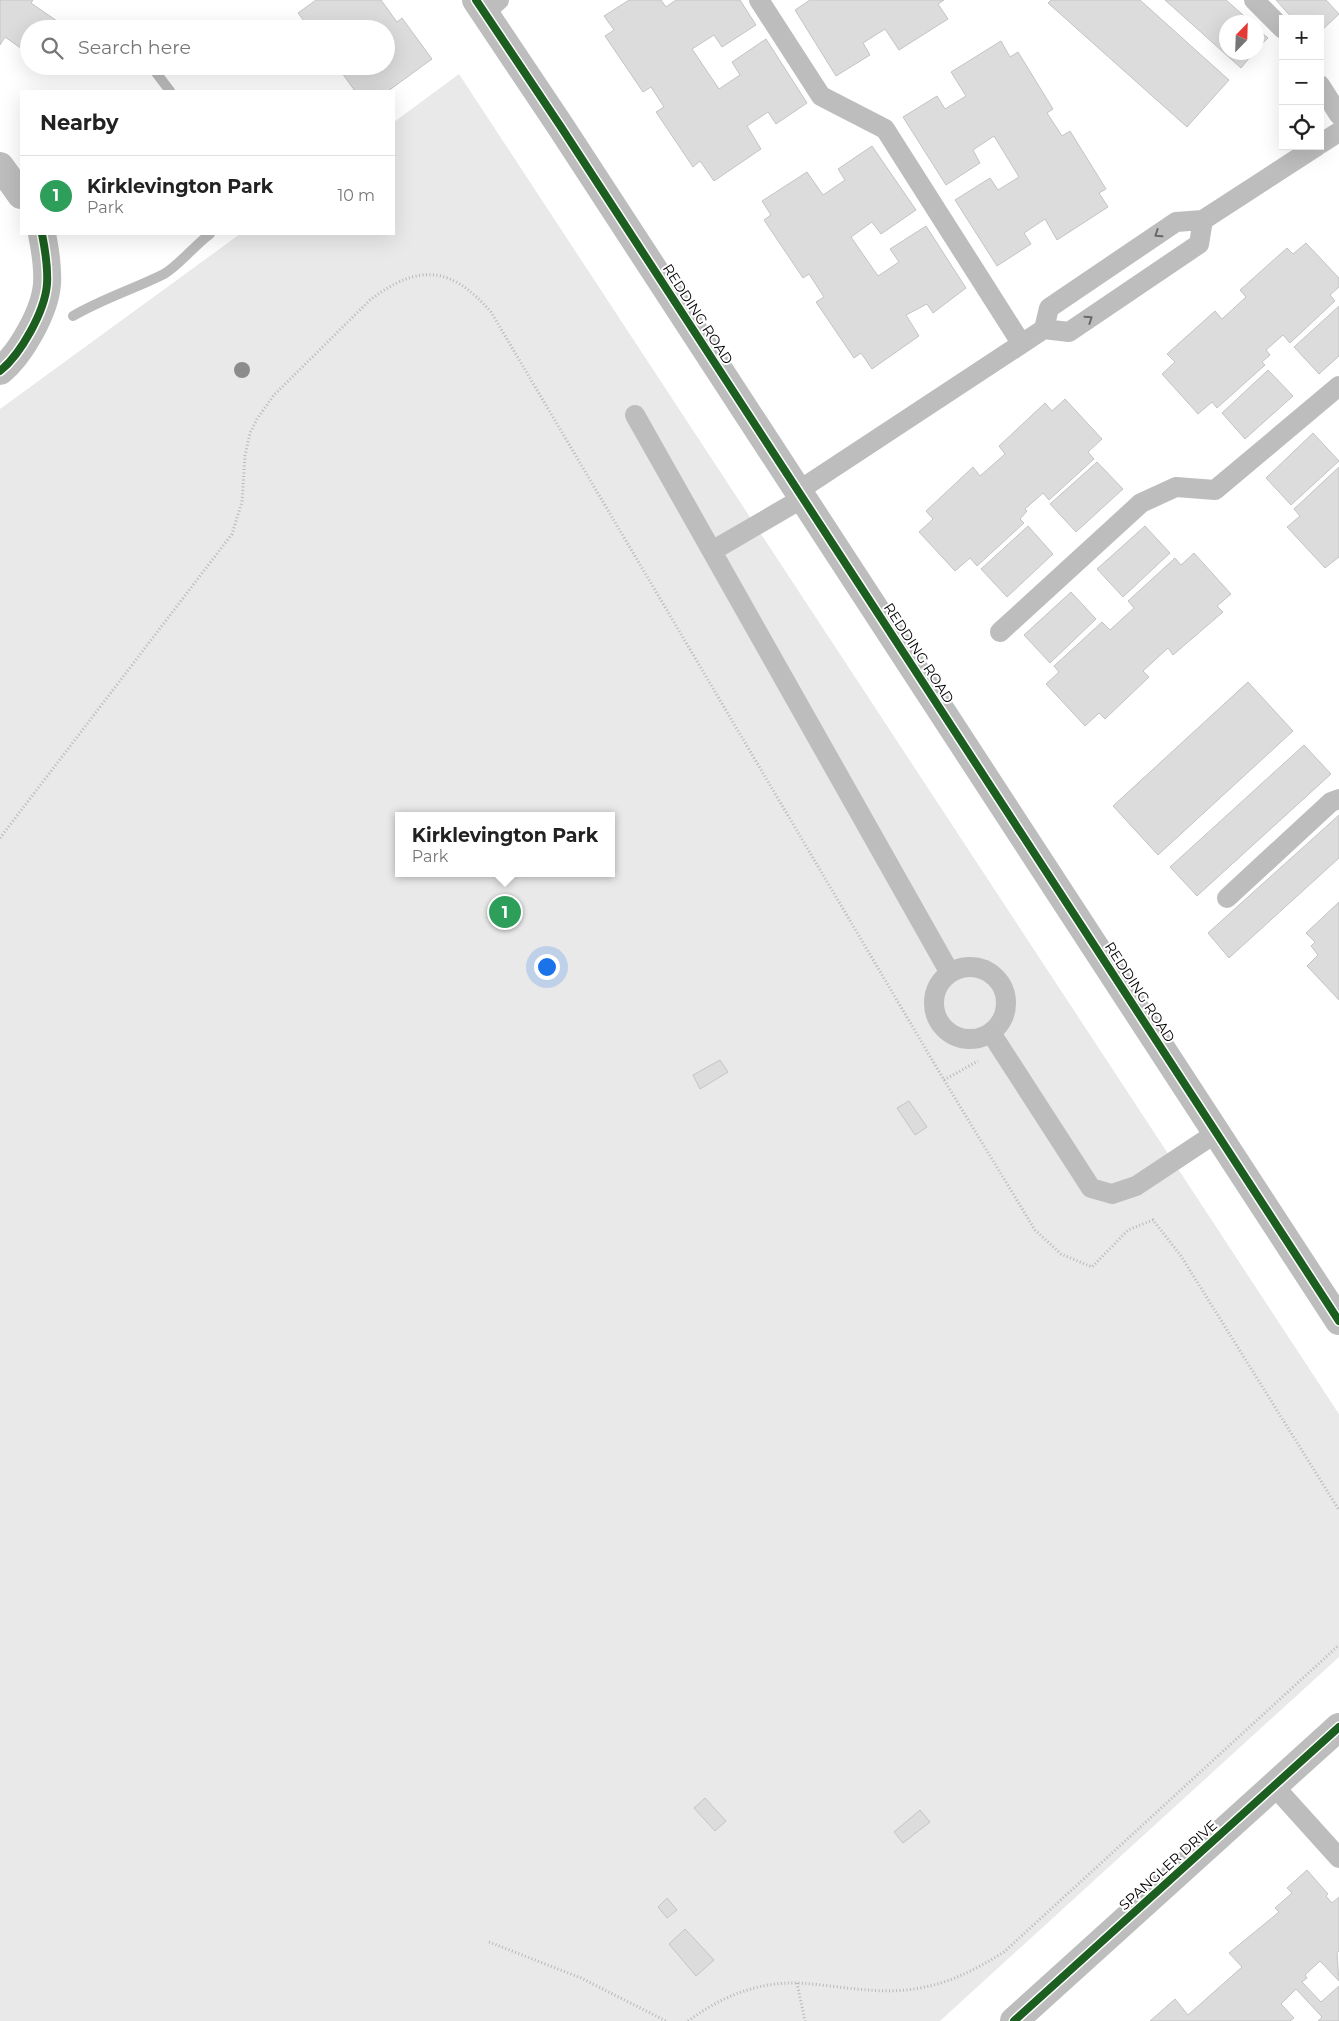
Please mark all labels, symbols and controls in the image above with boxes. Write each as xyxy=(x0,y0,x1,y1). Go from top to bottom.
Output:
north arrow xyxy=(1219,15,1264,60)
map controls xyxy=(1279,15,1324,150)
button: + xyxy=(1279,15,1324,60)
search box xyxy=(20,20,395,75)
icon: search xyxy=(38,34,66,62)
text: Search here xyxy=(78,36,191,59)
button: − xyxy=(1279,60,1324,105)
button: locate xyxy=(1279,105,1324,150)
text: Nearby xyxy=(40,110,119,135)
text: Kirklevington Park xyxy=(87,175,273,198)
text: 1 xyxy=(53,186,59,205)
text: 10 m xyxy=(337,186,375,205)
text: Park xyxy=(87,198,124,217)
one-way arrow xyxy=(1154,228,1164,237)
street label: REDDING ROAD xyxy=(659,260,737,368)
one-way arrow xyxy=(1083,315,1092,325)
street label: REDDING ROAD xyxy=(880,599,958,707)
popup xyxy=(395,812,615,877)
text: Kirklevington Park xyxy=(412,824,598,847)
text: Park xyxy=(412,847,448,866)
pin: 1 xyxy=(489,893,521,931)
street label: REDDING ROAD xyxy=(1101,938,1179,1046)
your location xyxy=(534,954,560,980)
street label: SPANGLER DRIVE xyxy=(1115,1816,1221,1914)

